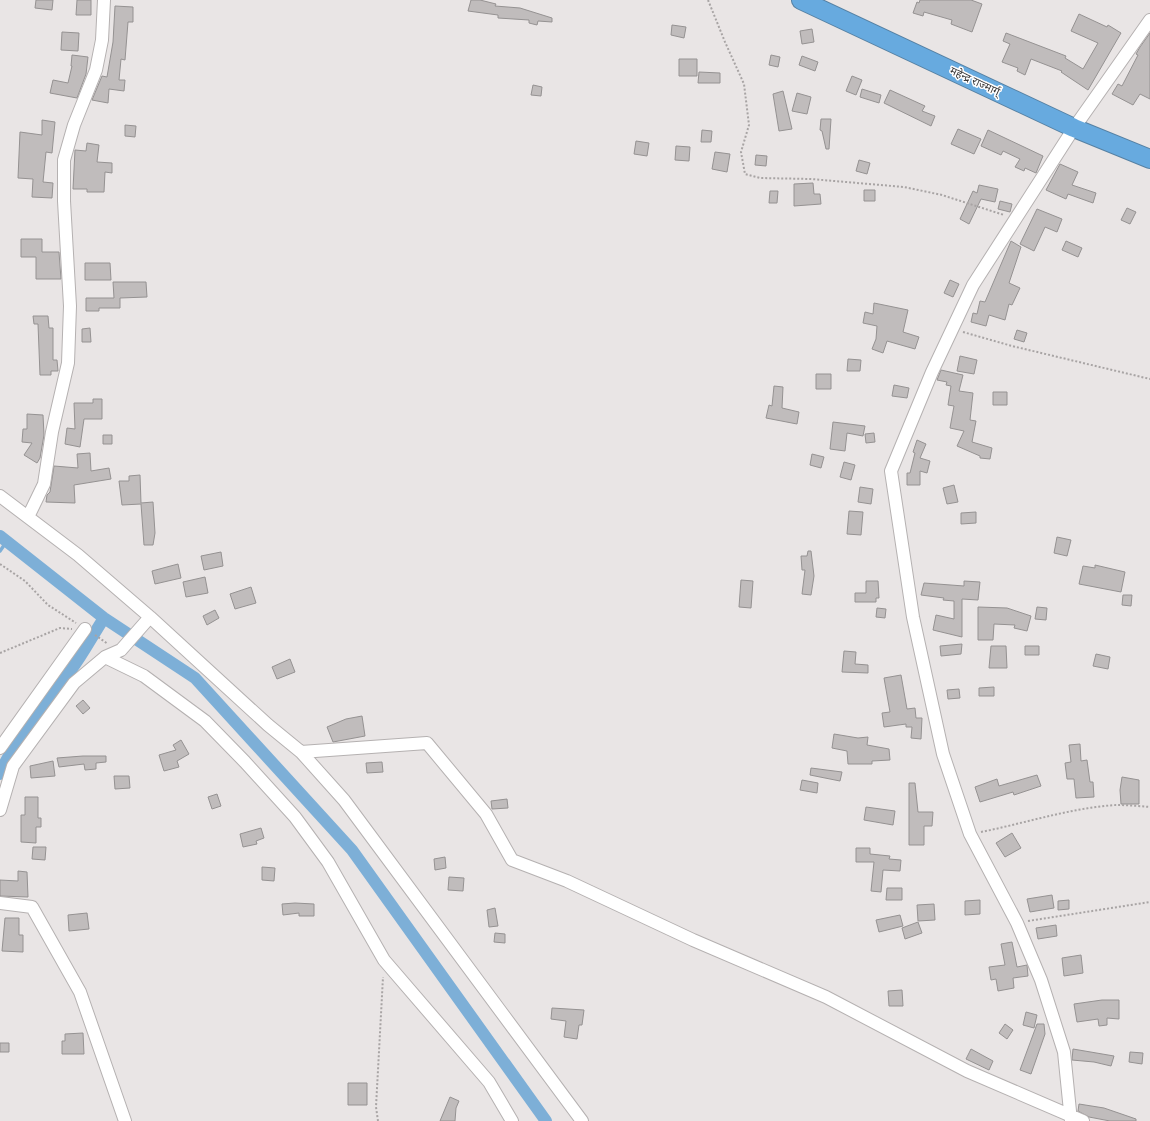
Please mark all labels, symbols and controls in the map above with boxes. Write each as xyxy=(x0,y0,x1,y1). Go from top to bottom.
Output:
street label: महेन्द्र राज्मार्ग् xyxy=(948,64,1004,100)

